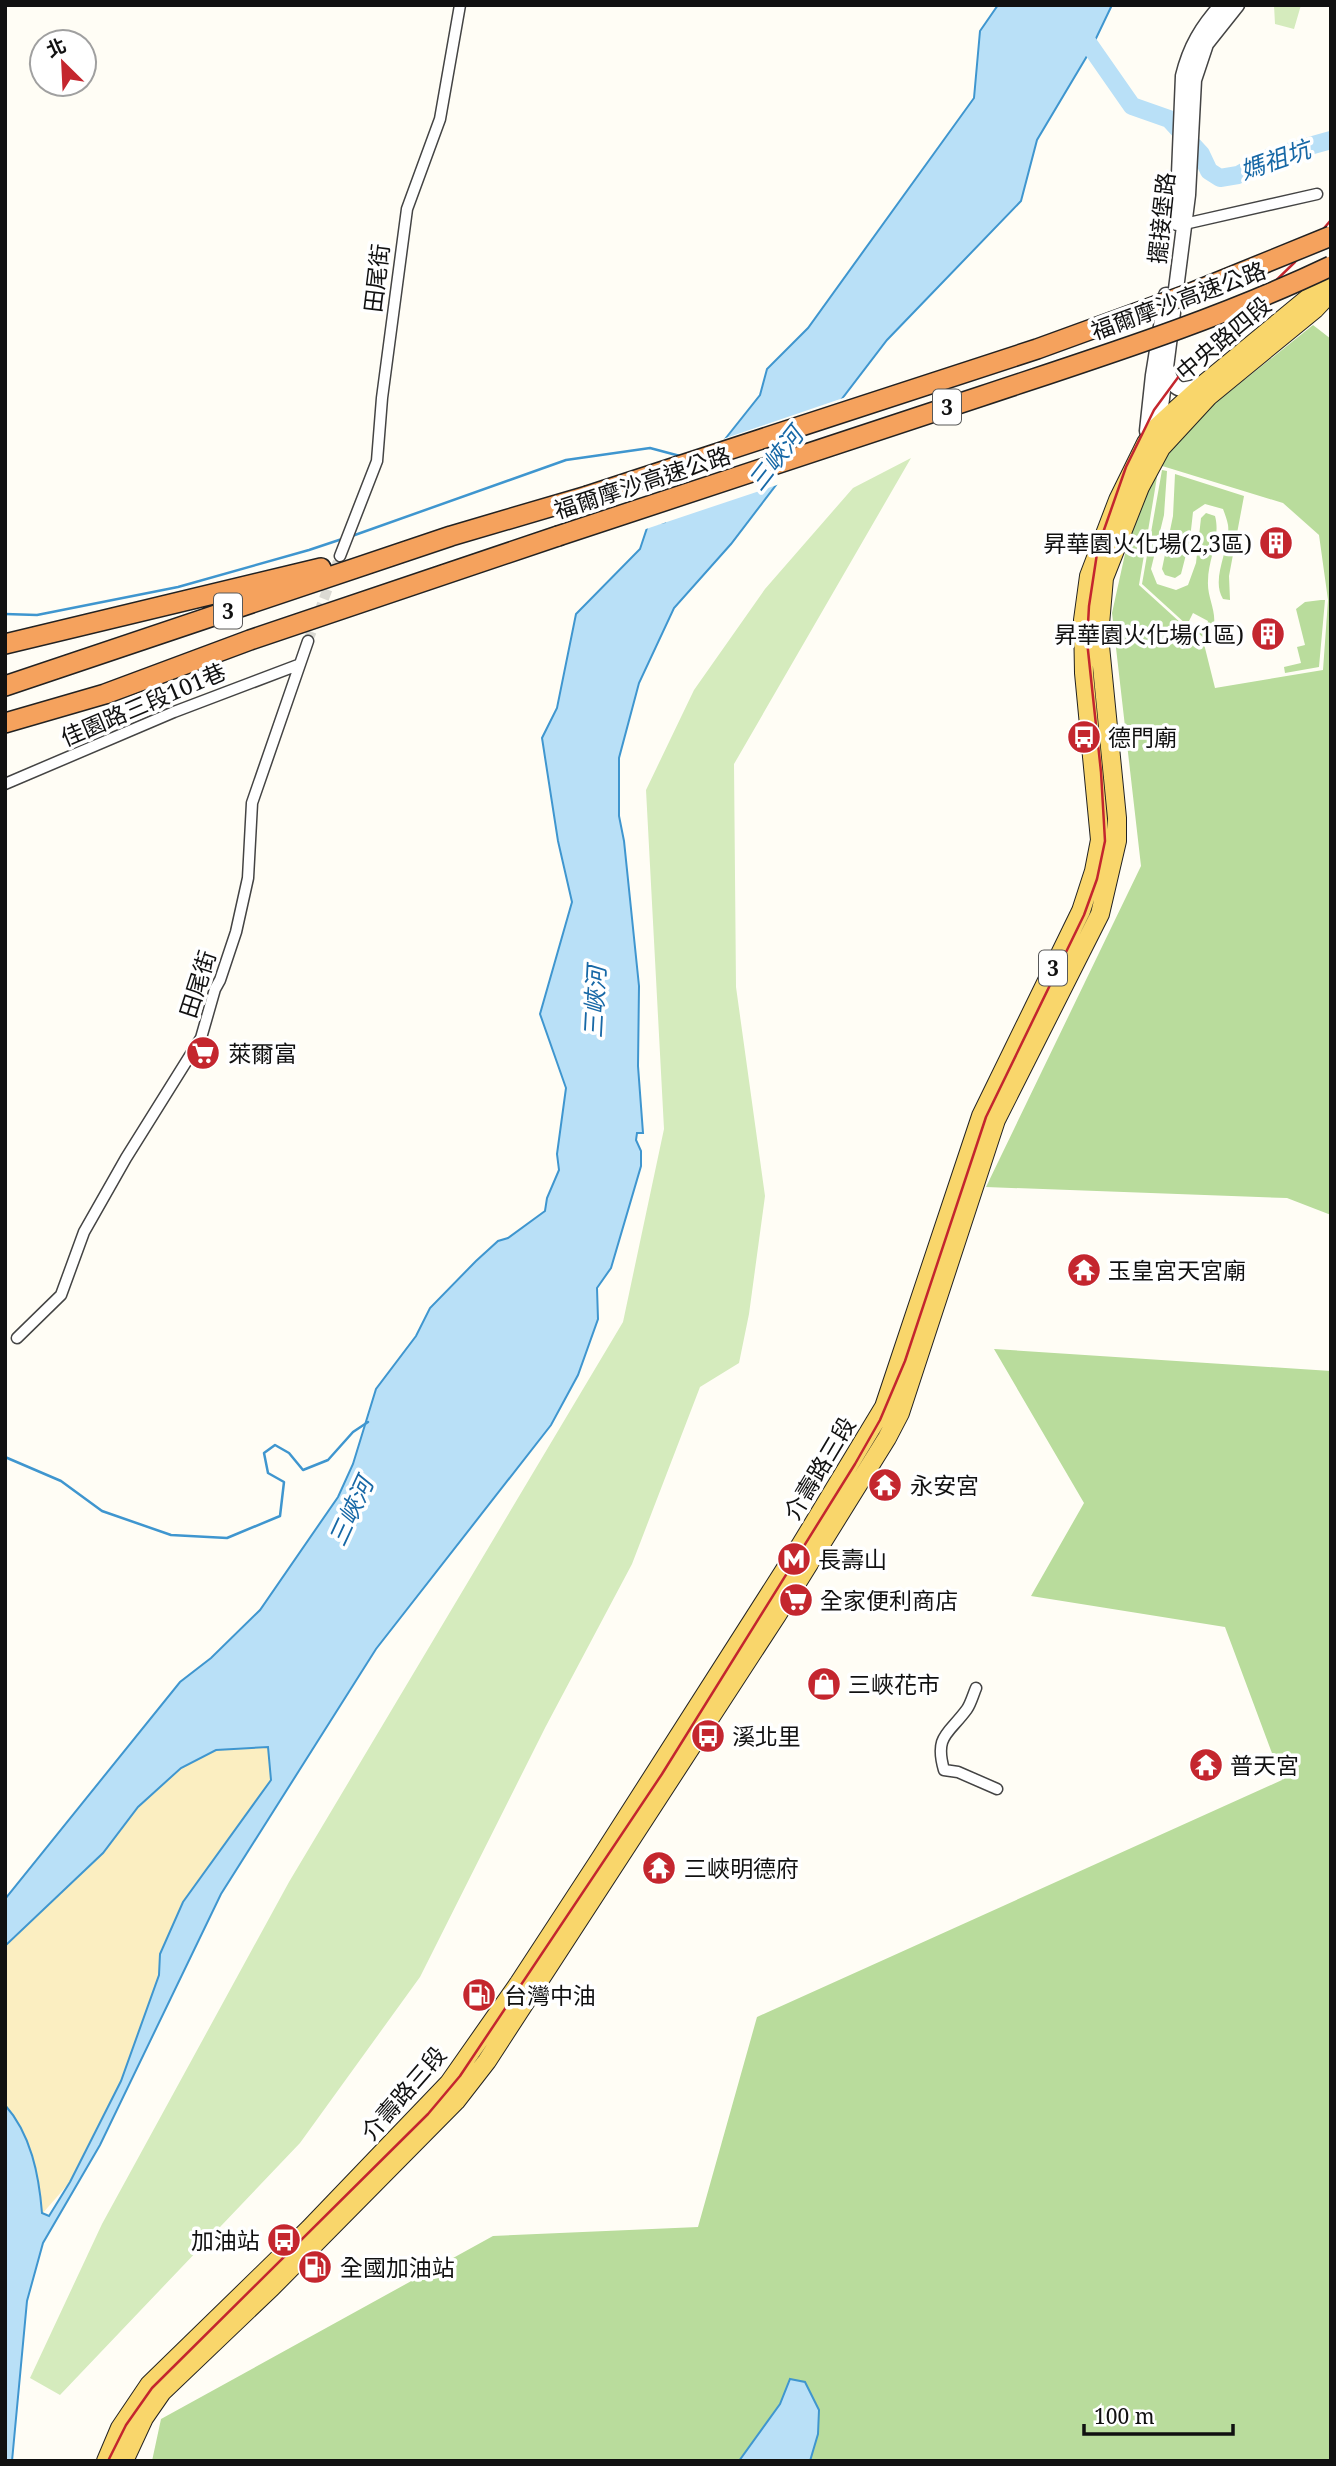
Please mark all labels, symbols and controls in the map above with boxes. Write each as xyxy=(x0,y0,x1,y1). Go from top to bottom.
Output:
north arrow xyxy=(28,28,98,98)
text: 北 xyxy=(42,32,70,63)
water label: 媽祖坑 xyxy=(1236,131,1317,186)
street label: 擺接堡路 xyxy=(1140,171,1182,265)
street label: 田尾街 xyxy=(356,242,396,314)
street label: 福爾摩沙高速公路 xyxy=(1086,253,1270,347)
street label: 中央路四段 xyxy=(1169,289,1277,387)
road number: 3 xyxy=(933,390,961,424)
water label: 三峽河 xyxy=(740,416,813,497)
street label: 福爾摩沙高速公路 xyxy=(550,438,734,526)
building icon: 昇華園火化場(2,3區) xyxy=(1257,524,1295,562)
place label: 昇華園火化場(2,3區) xyxy=(1044,527,1252,559)
road number: 3 xyxy=(214,594,242,628)
building icon: 昇華園火化場(1區) xyxy=(1249,615,1287,653)
place label: 昇華園火化場(1區) xyxy=(1054,618,1244,650)
street label: 佳園路三段101巷 xyxy=(55,655,231,753)
bus stop icon: 德門廟 xyxy=(1065,718,1103,756)
place label: 德門廟 xyxy=(1108,721,1177,753)
street label: 田尾街 xyxy=(171,946,223,1022)
road number: 3 xyxy=(1039,950,1067,986)
water label: 三峽河 xyxy=(576,961,613,1039)
supermarket icon: 萊爾富 xyxy=(184,1034,222,1072)
place label: 萊爾富 xyxy=(228,1037,297,1069)
temple icon: 玉皇宮天宮廟 xyxy=(1065,1251,1103,1289)
place label: 玉皇宮天宮廟 xyxy=(1108,1254,1246,1286)
street label: 介壽路三段 xyxy=(776,1410,862,1526)
temple icon: 永安宮 xyxy=(866,1466,904,1504)
water label: 三峽河 xyxy=(320,1468,382,1551)
place label: 永安宮 xyxy=(910,1469,979,1501)
metro station icon: 長壽山 xyxy=(775,1540,813,1578)
place label: 長壽山 xyxy=(818,1543,887,1575)
supermarket icon: 全家便利商店 xyxy=(777,1581,815,1619)
place label: 全家便利商店 xyxy=(820,1584,958,1616)
shop icon: 三峽花市 xyxy=(805,1665,843,1703)
place label: 三峽花市 xyxy=(848,1668,940,1700)
bus stop icon: 溪北里 xyxy=(689,1717,727,1755)
place label: 溪北里 xyxy=(732,1720,801,1752)
temple icon: 普天宮 xyxy=(1187,1746,1225,1784)
place label: 普天宮 xyxy=(1230,1749,1299,1781)
temple icon: 三峽明德府 xyxy=(640,1849,678,1887)
place label: 三峽明德府 xyxy=(684,1852,799,1884)
fuel station icon: 台灣中油 xyxy=(460,1976,498,2014)
place label: 台灣中油 xyxy=(504,1979,596,2011)
street label: 介壽路三段 xyxy=(353,2039,453,2147)
bus stop icon: 加油站 xyxy=(265,2221,303,2259)
place label: 加油站 xyxy=(191,2224,260,2256)
fuel station icon: 全國加油站 xyxy=(296,2248,334,2286)
place label: 全國加油站 xyxy=(340,2251,455,2283)
scale bar xyxy=(1084,2392,1233,2436)
text: 100 m xyxy=(1094,2402,1155,2430)

